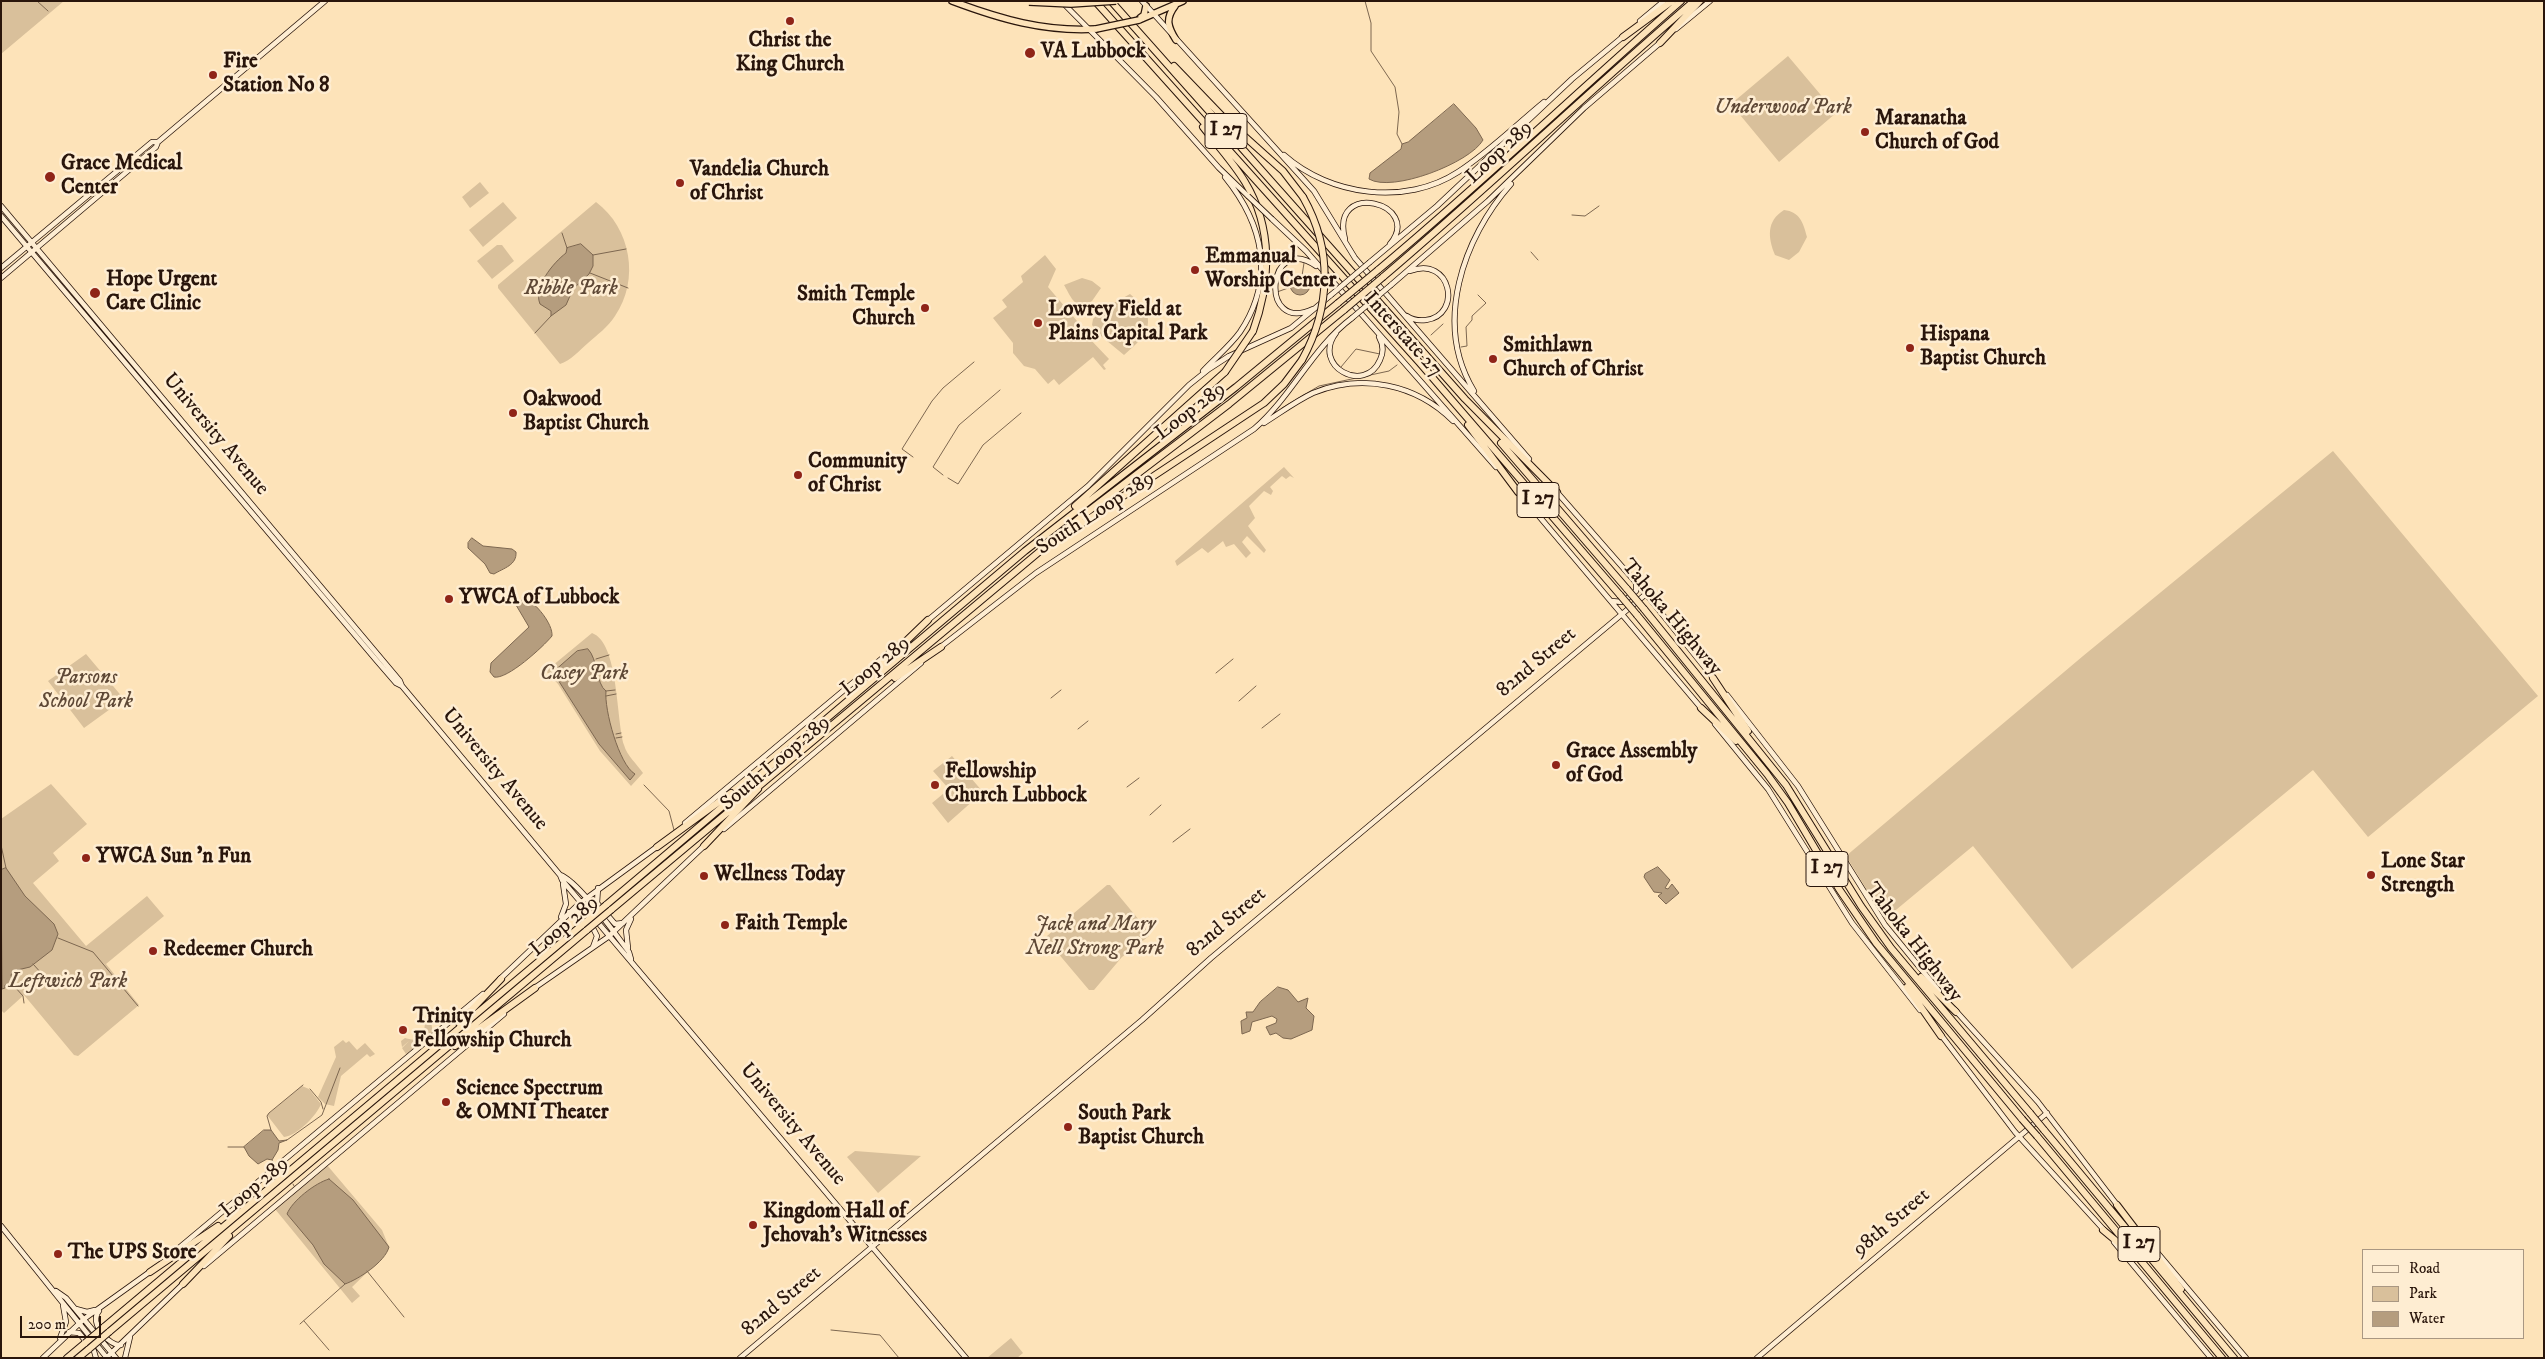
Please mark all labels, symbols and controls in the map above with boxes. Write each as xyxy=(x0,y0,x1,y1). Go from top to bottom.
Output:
marker: Christ the King Church xyxy=(784,15,796,27)
place label: Christ the King Church xyxy=(736,29,844,79)
place label: VA Lubbock xyxy=(1041,40,1146,66)
marker: VA Lubbock xyxy=(1023,46,1037,60)
place label: Fire Station No 8 xyxy=(223,50,330,100)
marker: Fire Station No 8 xyxy=(207,69,219,81)
park label: Underwood Park xyxy=(1714,96,1852,122)
place label: Maranatha Church of God xyxy=(1875,107,1999,157)
road number: I 27 xyxy=(1205,114,1247,148)
street label: Loop 289 xyxy=(1461,116,1539,190)
marker: Maranatha Church of God xyxy=(1859,126,1871,138)
place label: Grace Medical Center xyxy=(61,152,182,202)
place label: Vandelia Church of Christ xyxy=(690,158,829,208)
marker: Grace Medical Center xyxy=(43,170,57,184)
marker: Vandelia Church of Christ xyxy=(674,177,686,189)
place label: Emmanual Worship Center xyxy=(1205,245,1336,295)
marker: Emmanual Worship Center xyxy=(1189,264,1201,276)
place label: Hope Urgent Care Clinic xyxy=(106,268,217,318)
park label: Ribble Park xyxy=(524,277,618,303)
place label: Smith Temple Church xyxy=(797,283,915,333)
marker: Hope Urgent Care Clinic xyxy=(88,286,102,300)
street label: Interstate 27 xyxy=(1357,287,1447,383)
place label: Lowrey Field at Plains Capital Park xyxy=(1048,298,1208,348)
marker: Smith Temple Church xyxy=(919,302,931,314)
marker: Lowrey Field at Plains Capital Park xyxy=(1032,317,1044,329)
place label: Hispana Baptist Church xyxy=(1920,323,2046,373)
place label: Smithlawn Church of Christ xyxy=(1503,334,1644,384)
marker: Hispana Baptist Church xyxy=(1904,342,1916,354)
marker: Smithlawn Church of Christ xyxy=(1487,353,1499,365)
street label: University Avenue xyxy=(157,369,273,501)
street label: Loop 289 xyxy=(1151,377,1231,447)
place label: Oakwood Baptist Church xyxy=(523,388,649,438)
marker: Oakwood Baptist Church xyxy=(507,407,519,419)
place label: Community of Christ xyxy=(808,450,907,500)
street label: South Loop 289 xyxy=(1032,467,1160,561)
marker: Community of Christ xyxy=(792,469,804,481)
road number: I 27 xyxy=(1517,482,1559,518)
street label: Tahoka Highway xyxy=(1615,555,1727,681)
place label: YWCA of Lubbock xyxy=(459,586,619,612)
marker: YWCA of Lubbock xyxy=(443,593,455,605)
street label: 82nd Street xyxy=(1492,622,1582,704)
street label: Loop 289 xyxy=(836,631,916,703)
park label: Casey Park xyxy=(540,662,628,688)
park label: Parsons School Park xyxy=(39,666,133,716)
street label: University Avenue xyxy=(436,704,552,836)
street label: South Loop 289 xyxy=(716,711,836,817)
place label: Grace Assembly of God xyxy=(1566,740,1697,790)
marker: Grace Assembly of God xyxy=(1550,759,1562,771)
place label: Fellowship Church Lubbock xyxy=(945,760,1087,810)
marker: Fellowship Church Lubbock xyxy=(929,779,941,791)
place label: YWCA Sun 'n Fun xyxy=(96,845,251,871)
place label: Lone Star Strength xyxy=(2381,850,2465,900)
marker: YWCA Sun 'n Fun xyxy=(80,852,92,864)
road number: I 27 xyxy=(1806,852,1848,886)
place label: Wellness Today xyxy=(714,863,845,889)
marker: Lone Star Strength xyxy=(2365,869,2377,881)
marker: Wellness Today xyxy=(698,870,710,882)
street label: Tahoka Highway xyxy=(1859,878,1967,1008)
street label: 82nd Street xyxy=(1182,882,1272,964)
street label: Loop 289 xyxy=(526,891,604,963)
place label: Faith Temple xyxy=(735,912,847,938)
park label: Jack and Mary Nell Strong Park xyxy=(1026,913,1164,963)
marker: Faith Temple xyxy=(719,919,731,931)
place label: Redeemer Church xyxy=(163,938,313,964)
marker: Redeemer Church xyxy=(147,945,159,957)
park label: Leftwich Park xyxy=(9,970,127,996)
place label: Trinity Fellowship Church xyxy=(413,1005,571,1055)
marker: Trinity Fellowship Church xyxy=(397,1024,409,1036)
street label: University Avenue xyxy=(734,1059,850,1191)
place label: Science Spectrum & OMNI Theater xyxy=(456,1077,609,1127)
marker: Science Spectrum & OMNI Theater xyxy=(440,1096,452,1108)
place label: South Park Baptist Church xyxy=(1078,1102,1204,1152)
marker: South Park Baptist Church xyxy=(1062,1121,1074,1133)
street label: Loop 289 xyxy=(216,1152,294,1224)
street label: 98th Street xyxy=(1848,1183,1936,1263)
place label: Kingdom Hall of Jehovah's Witnesses xyxy=(763,1200,927,1250)
marker: Kingdom Hall of Jehovah's Witnesses xyxy=(747,1219,759,1231)
road number: I 27 xyxy=(2118,1226,2160,1262)
place label: The UPS Store xyxy=(68,1241,196,1267)
marker: The UPS Store xyxy=(52,1248,64,1260)
legend xyxy=(2362,1249,2525,1339)
text: Road xyxy=(2409,1259,2440,1278)
street label: 82nd Street xyxy=(737,1261,827,1343)
text: Park xyxy=(2409,1284,2437,1303)
scale bar xyxy=(22,1306,104,1338)
text: Water xyxy=(2409,1309,2445,1328)
text: 200 m xyxy=(28,1315,66,1334)

